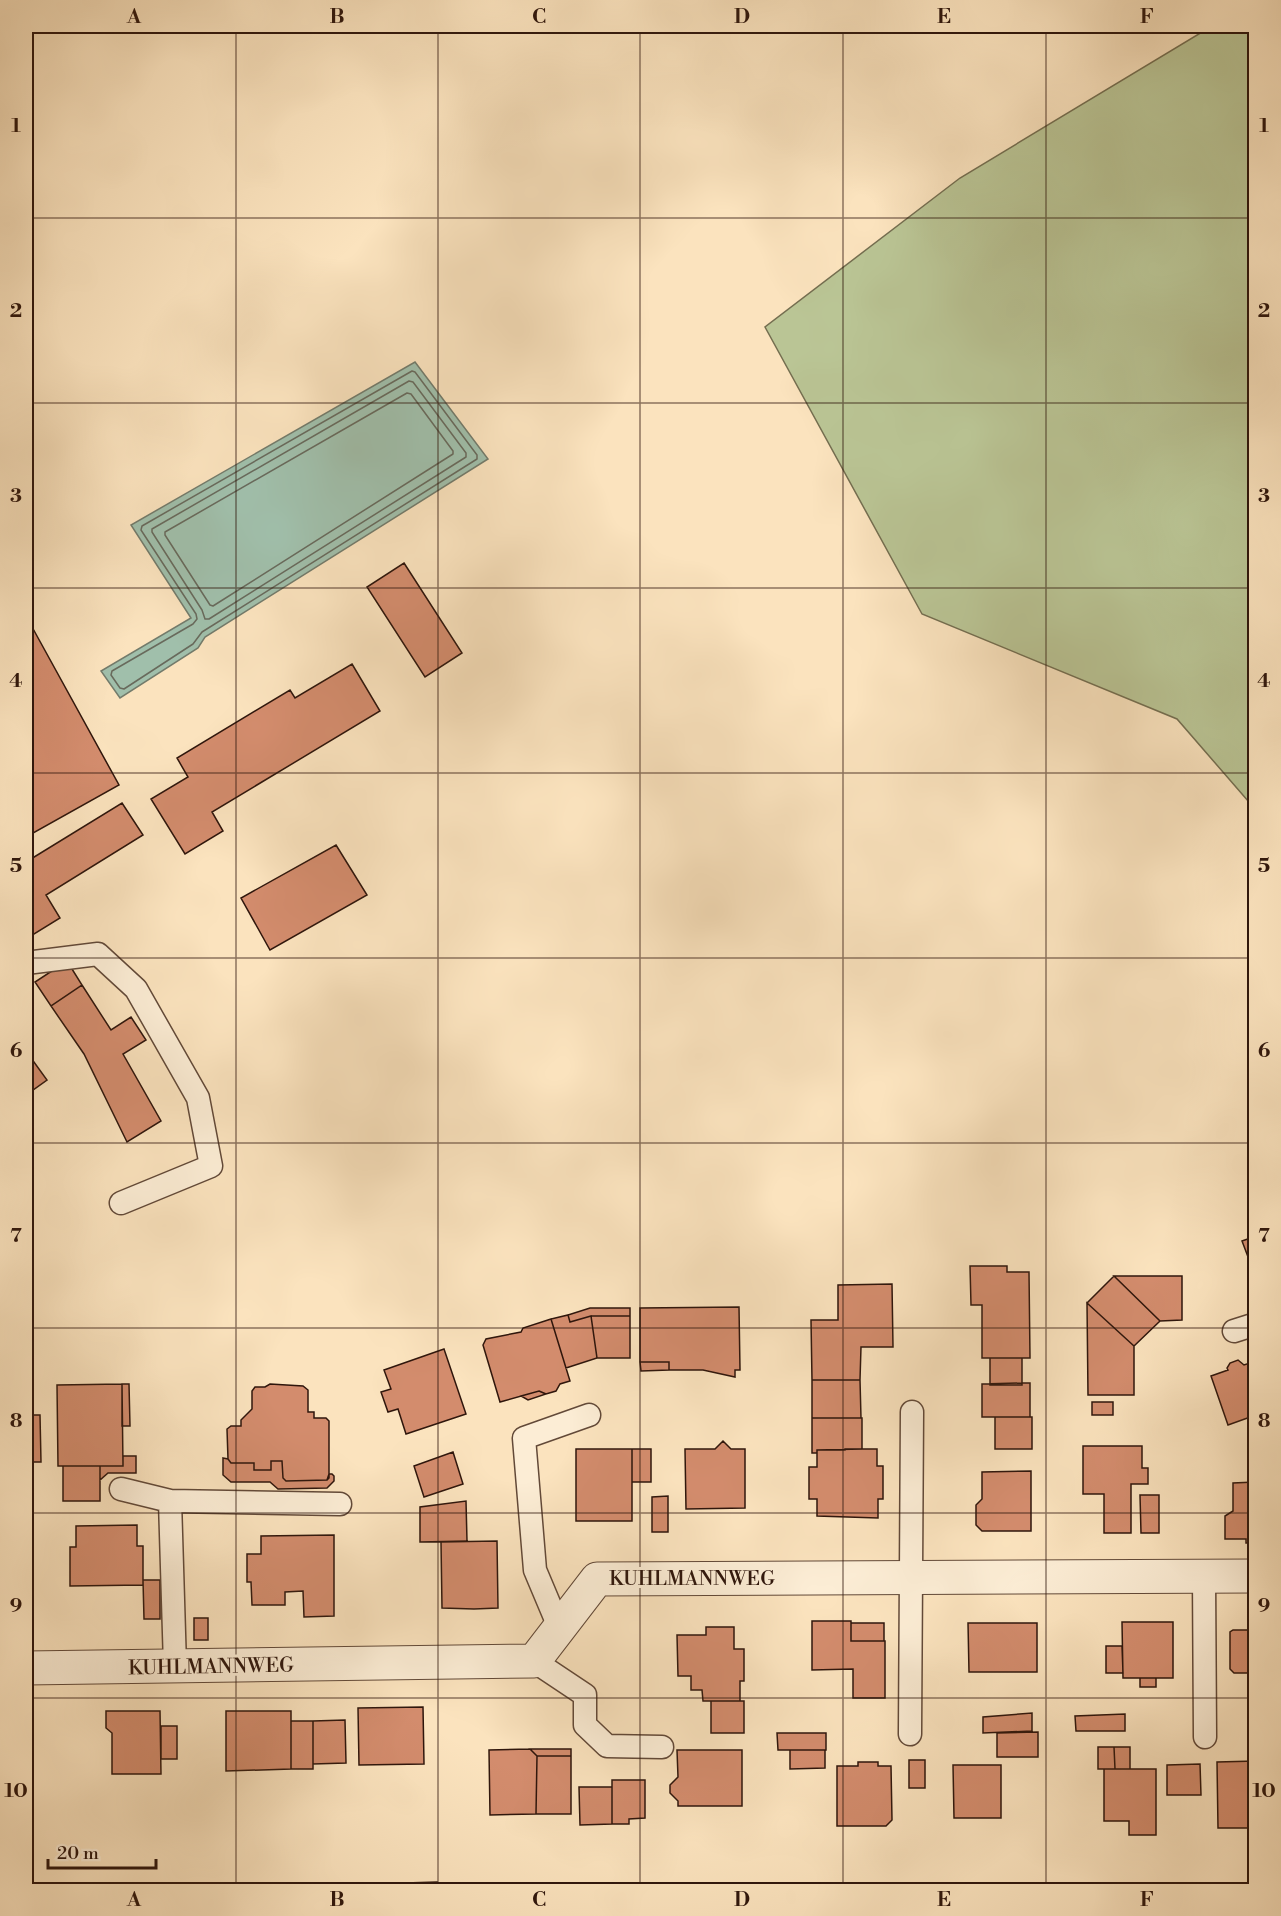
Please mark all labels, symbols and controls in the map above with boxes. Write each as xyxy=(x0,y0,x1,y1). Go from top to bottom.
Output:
text: A xyxy=(126,5,142,30)
text: B xyxy=(329,5,345,30)
text: C xyxy=(532,5,546,30)
text: D xyxy=(734,5,750,30)
text: E xyxy=(937,5,951,30)
text: F xyxy=(1140,5,1154,30)
text: 1 xyxy=(11,114,21,139)
text: 1 xyxy=(1259,114,1269,139)
text: 2 xyxy=(10,299,22,324)
text: 2 xyxy=(1258,299,1270,324)
text: 3 xyxy=(10,484,22,509)
text: 3 xyxy=(1258,484,1270,509)
text: 4 xyxy=(9,669,23,694)
text: 4 xyxy=(1257,669,1271,694)
text: 5 xyxy=(10,854,22,879)
text: 5 xyxy=(1258,854,1270,879)
text: 6 xyxy=(10,1039,23,1064)
text: 6 xyxy=(1258,1039,1271,1064)
text: 7 xyxy=(10,1224,22,1249)
text: 7 xyxy=(1258,1224,1270,1249)
text: 8 xyxy=(10,1409,23,1434)
text: 8 xyxy=(1258,1409,1271,1434)
street label: KUHLMANNWEG xyxy=(609,1567,775,1592)
text: 9 xyxy=(10,1594,22,1619)
text: 9 xyxy=(1258,1594,1270,1619)
street label: KUHLMANNWEG xyxy=(128,1654,294,1681)
text: 10 xyxy=(4,1779,28,1804)
text: 10 xyxy=(1252,1779,1276,1804)
scale bar xyxy=(48,1832,156,1870)
text: 20 m xyxy=(57,1842,99,1865)
text: A xyxy=(126,1888,142,1913)
text: B xyxy=(329,1888,345,1913)
text: C xyxy=(532,1888,546,1913)
text: D xyxy=(734,1888,750,1913)
text: E xyxy=(937,1888,951,1913)
text: F xyxy=(1140,1888,1154,1913)

